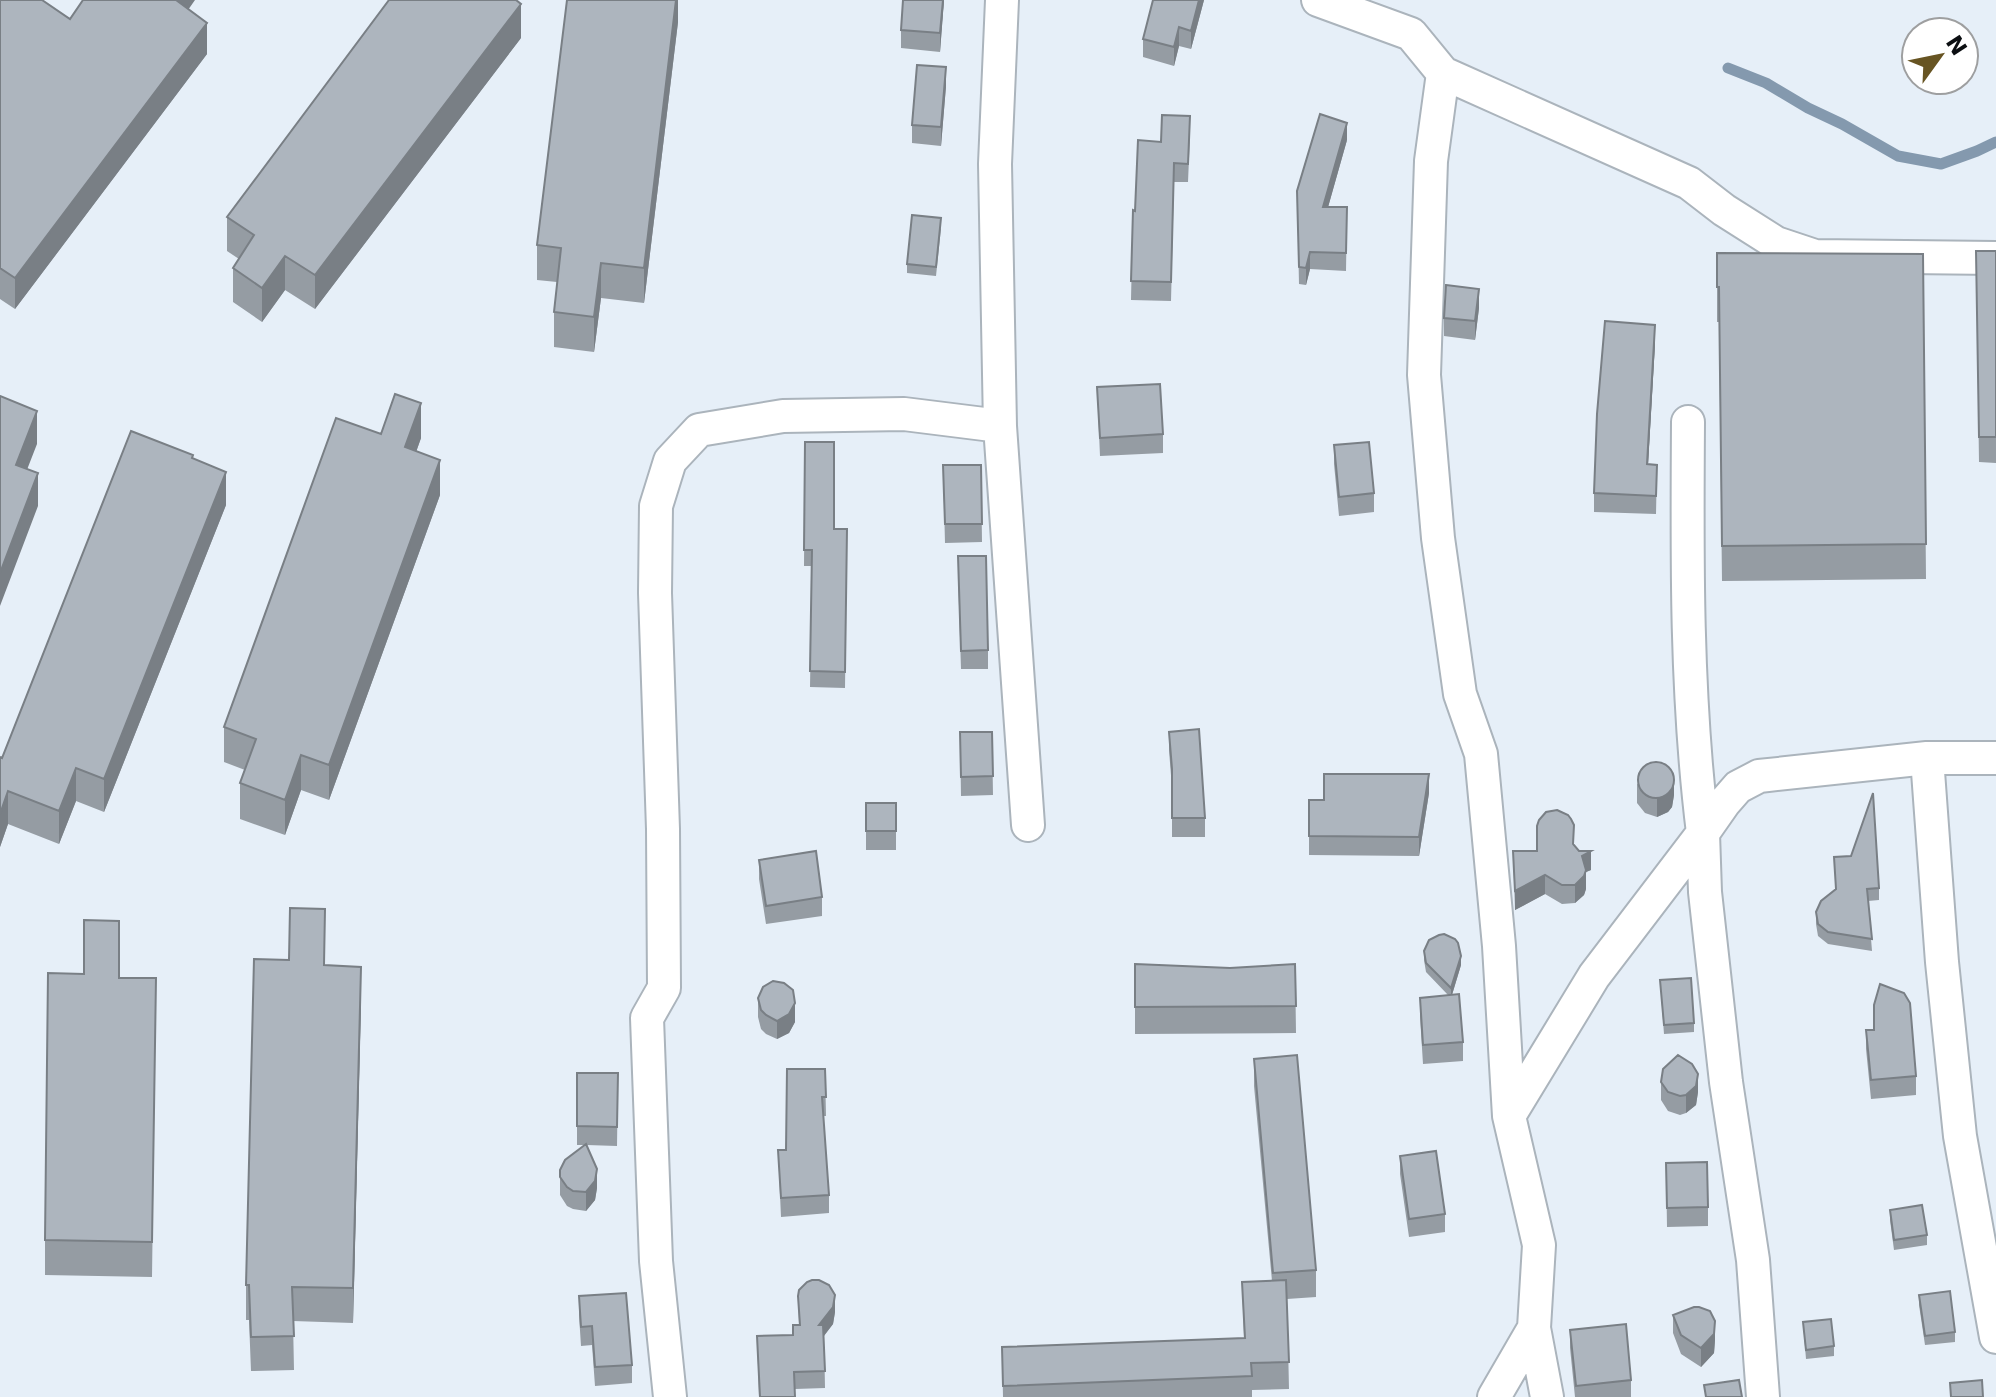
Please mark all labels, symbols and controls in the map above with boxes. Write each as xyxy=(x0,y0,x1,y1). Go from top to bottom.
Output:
north arrow xyxy=(1900,16,1980,96)
text: N xyxy=(1941,31,1972,60)

